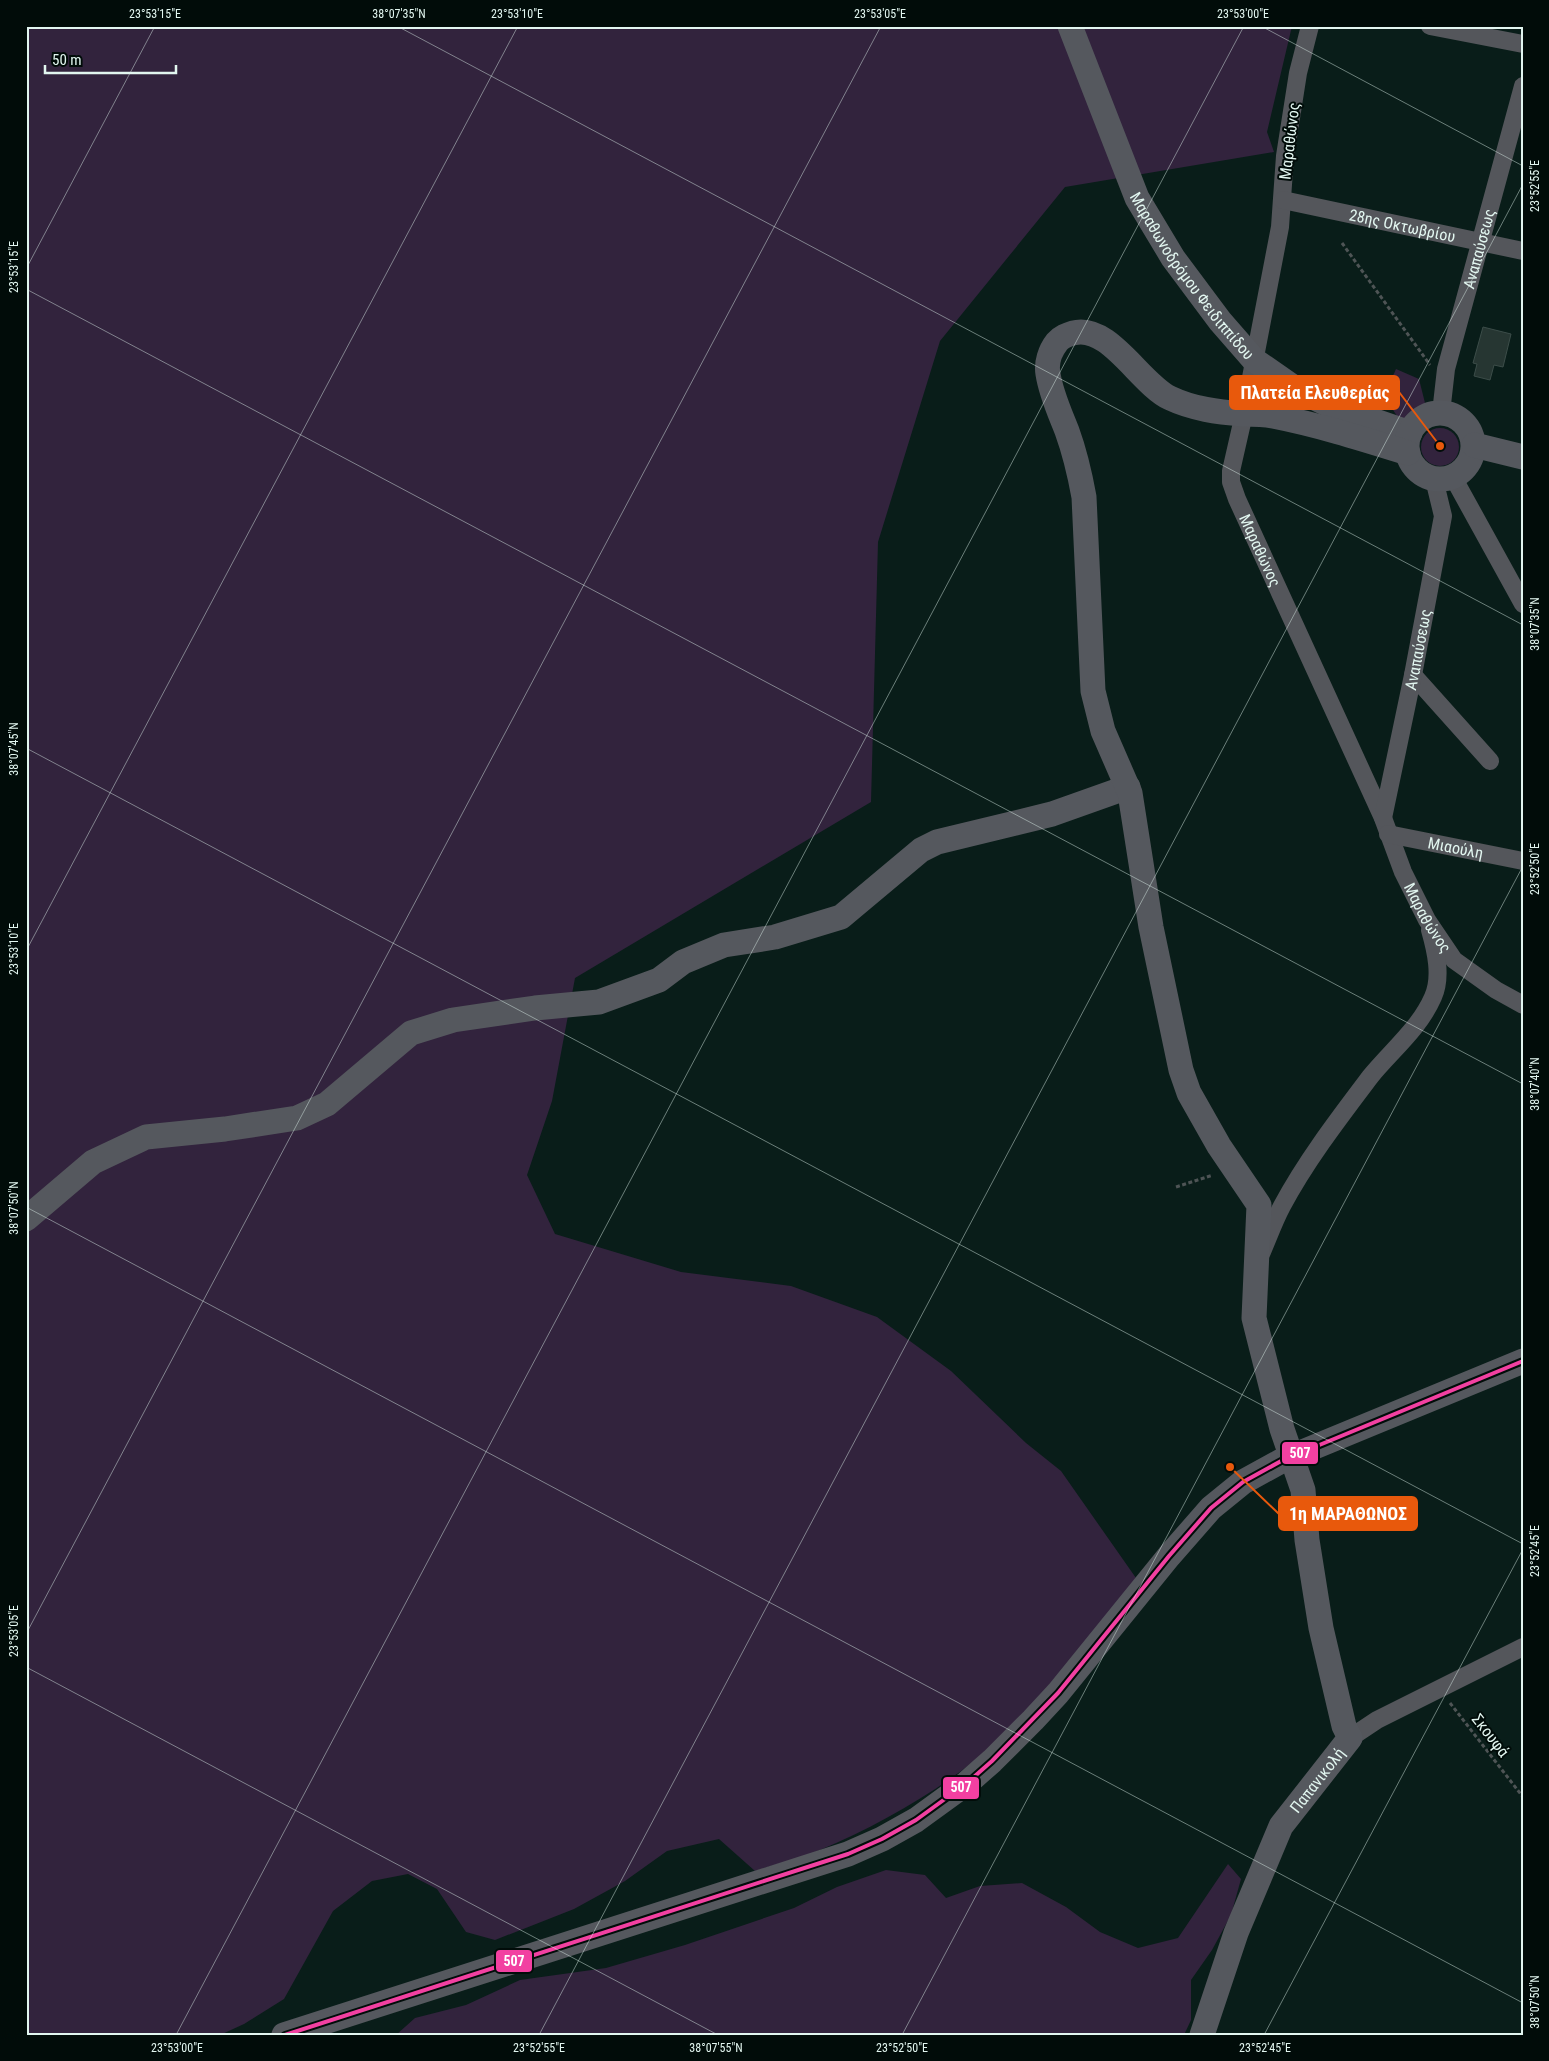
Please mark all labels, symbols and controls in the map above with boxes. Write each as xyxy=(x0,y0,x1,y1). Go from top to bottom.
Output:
text: 23°53'15"E xyxy=(129,7,181,21)
text: 38°07'35"N xyxy=(372,7,426,21)
text: 23°53'10"E xyxy=(491,7,543,21)
text: 23°53'05"E xyxy=(854,7,906,21)
text: 23°53'00"E xyxy=(1217,7,1269,21)
scale bar xyxy=(45,42,176,74)
text: 50 m xyxy=(52,51,82,69)
street label: Μαραθώνος xyxy=(1275,101,1304,181)
text: 23°52'55"E xyxy=(1528,160,1542,212)
street label: Μαραθωνοδρόμου Φειδιππίδου xyxy=(1126,189,1258,363)
street label: 28ης Οκτωβρίου xyxy=(1347,205,1457,246)
street label: Αναπαύσεως xyxy=(1459,207,1499,291)
text: 23°53'15"E xyxy=(7,241,21,293)
callout: Πλατεία Ελευθερίας xyxy=(1230,376,1399,409)
text: Πλατεία Ελευθερίας xyxy=(1241,382,1389,403)
street label: Μαραθώνος xyxy=(1235,511,1285,590)
text: 38°07'35"N xyxy=(1528,597,1542,651)
street label: Αναπαύσεως xyxy=(1401,608,1435,692)
text: 38°07'45"N xyxy=(7,722,21,776)
street label: Μιαούλη xyxy=(1426,833,1485,863)
text: 23°52'50"E xyxy=(1528,843,1542,895)
street label: Μαραθώνος xyxy=(1400,880,1455,956)
text: 23°53'10"E xyxy=(7,923,21,975)
text: 38°07'40"N xyxy=(1528,1057,1542,1111)
text: 38°07'50"N xyxy=(7,1181,21,1235)
line badge: 507 xyxy=(1281,1441,1319,1465)
text: 507 xyxy=(1289,1445,1311,1461)
callout: 1η ΜΑΡΑΘΩΝΟΣ xyxy=(1279,1497,1417,1530)
text: 1η ΜΑΡΑΘΩΝΟΣ xyxy=(1289,1503,1407,1524)
text: 23°52'45"E xyxy=(1528,1525,1542,1577)
text: 23°53'05"E xyxy=(7,1605,21,1657)
street label: Σκουφά xyxy=(1468,1710,1513,1761)
street label: Παπανικολή xyxy=(1286,1744,1349,1817)
line badge: 507 xyxy=(942,1776,980,1800)
text: 507 xyxy=(950,1779,972,1795)
line badge: 507 xyxy=(495,1949,533,1973)
text: 507 xyxy=(503,1953,525,1969)
text: 38°07'50"N xyxy=(1528,1975,1542,2029)
text: 23°53'00"E xyxy=(151,2041,203,2055)
text: 23°52'55"E xyxy=(513,2041,565,2055)
text: 38°07'55"N xyxy=(689,2041,743,2055)
text: 23°52'50"E xyxy=(876,2041,928,2055)
text: 23°52'45"E xyxy=(1239,2041,1291,2055)

